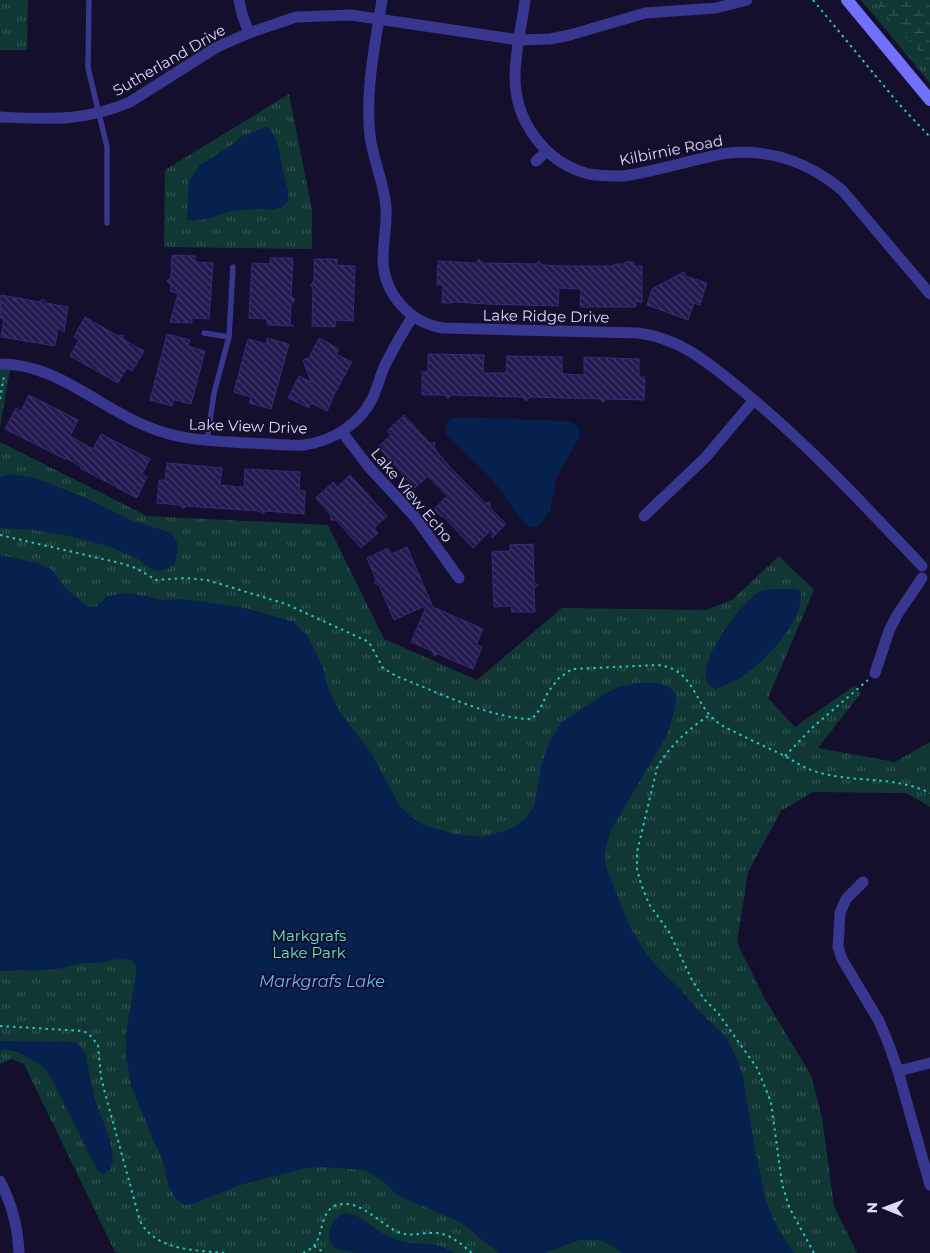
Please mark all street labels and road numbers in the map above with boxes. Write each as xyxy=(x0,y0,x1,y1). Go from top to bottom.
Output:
street label: Sutherland Drive xyxy=(109,20,229,100)
street label: Kilbirnie Road xyxy=(618,131,724,169)
street label: Lake Ridge Drive xyxy=(482,305,610,327)
street label: Lake View Drive xyxy=(188,414,308,438)
street label: Lake View Echo xyxy=(367,444,457,546)

